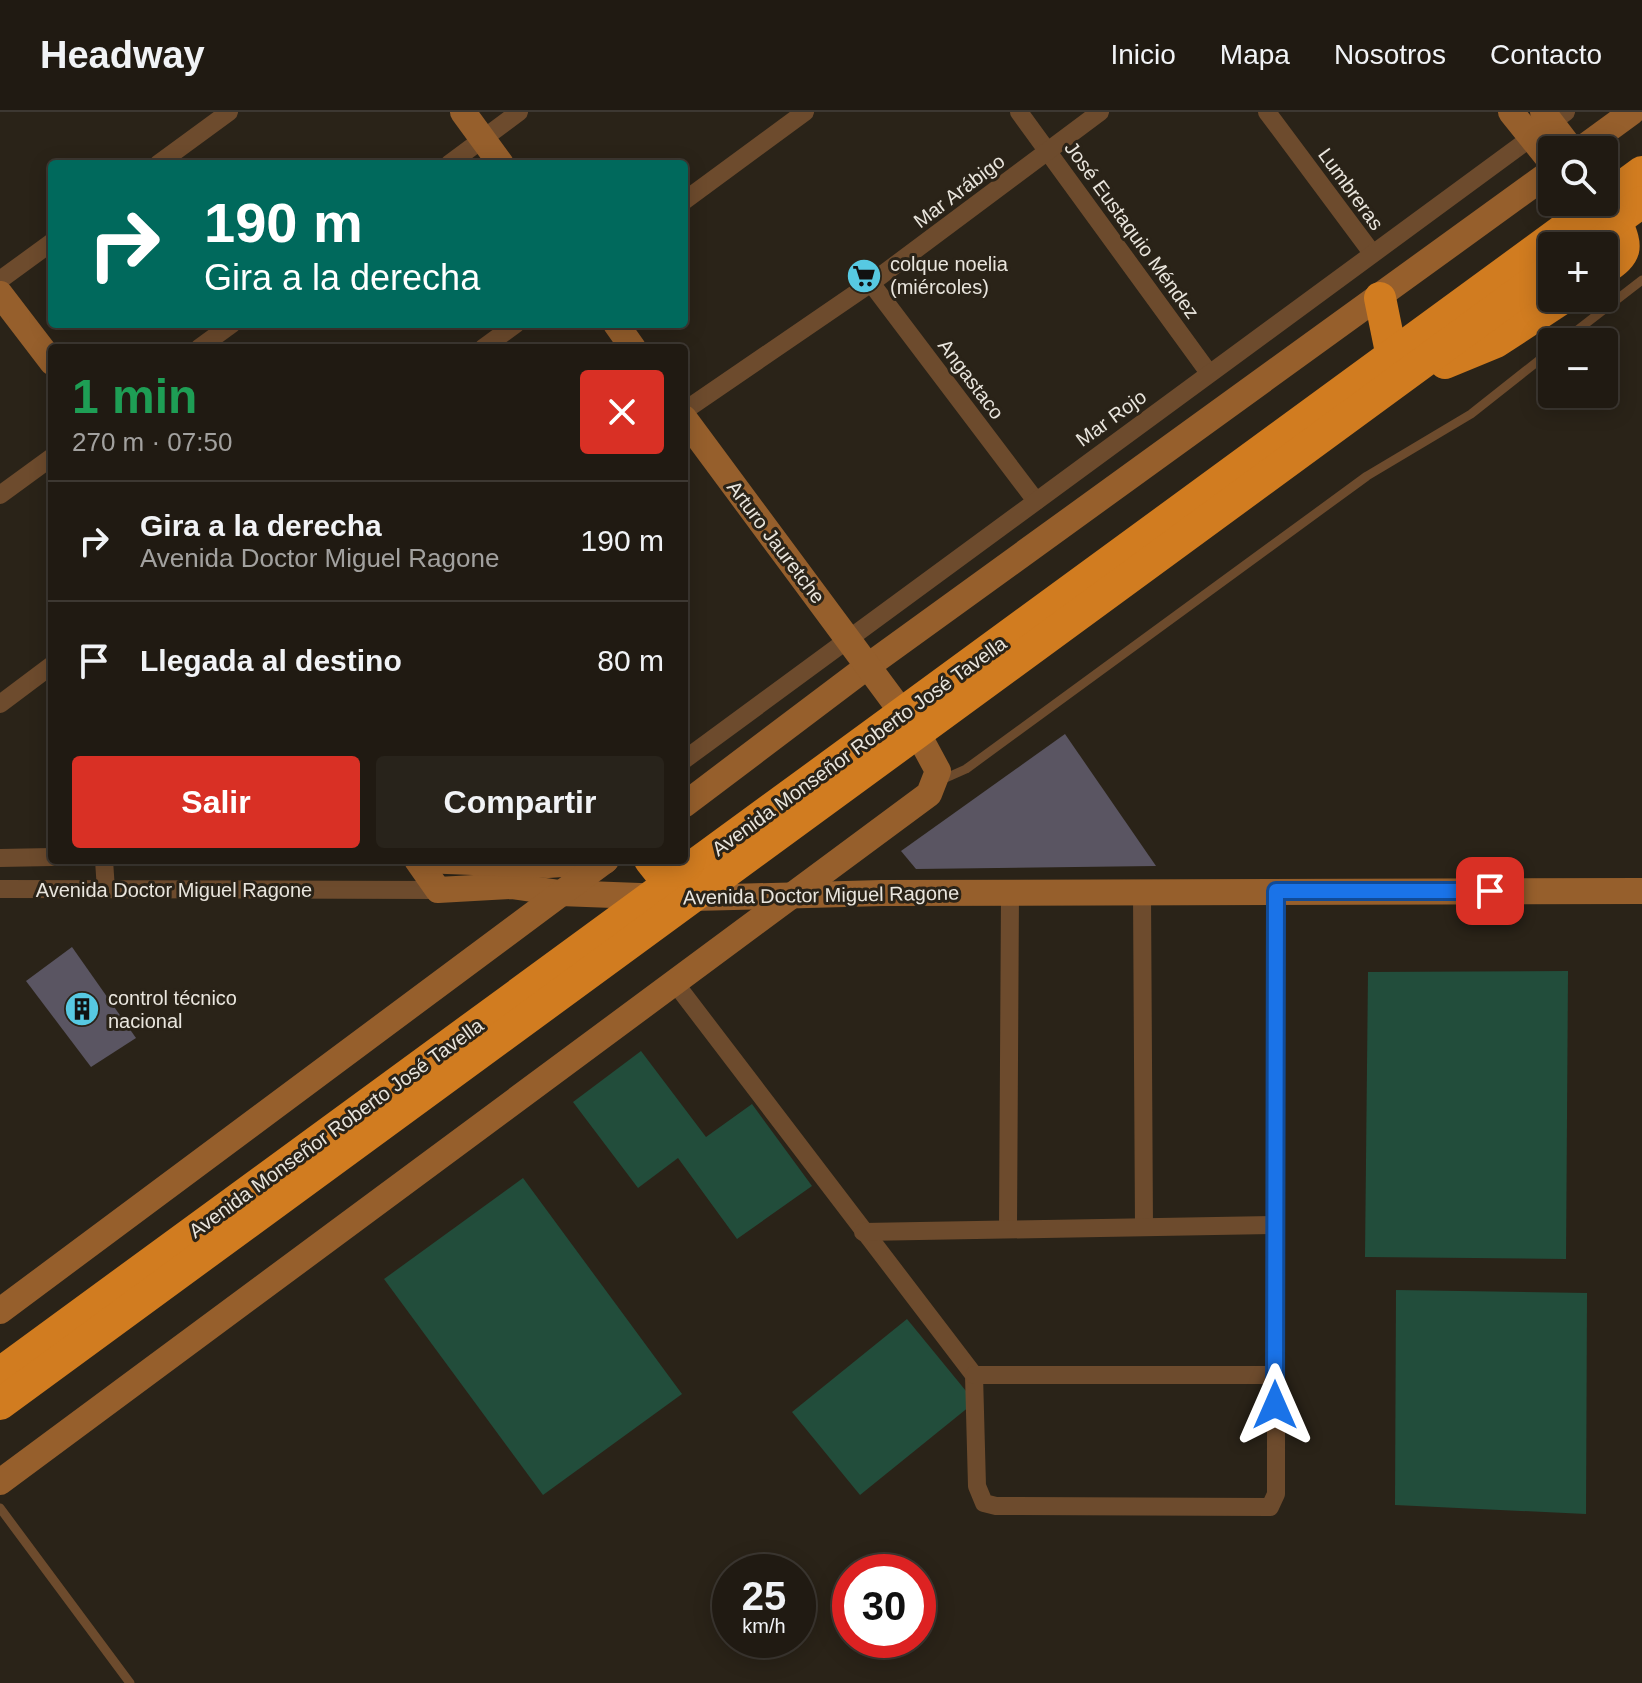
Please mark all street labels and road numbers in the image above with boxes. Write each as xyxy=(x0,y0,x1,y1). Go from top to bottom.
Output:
street label: José Eustaquio Méndez xyxy=(1060,137,1204,323)
street label: Lumbreras xyxy=(1314,144,1388,234)
street label: Mar Arábigo xyxy=(909,150,1009,232)
street label: Angastaco xyxy=(934,335,1008,423)
street label: Mar Rojo xyxy=(1072,385,1150,451)
street label: Arturo Jauretche xyxy=(723,476,829,608)
street label: Avenida Monseñor Roberto José Tavella xyxy=(708,631,1011,860)
street label: Avenida Doctor Miguel Ragone xyxy=(36,879,312,901)
street label: Avenida Doctor Miguel Ragone xyxy=(683,882,959,908)
street label: Avenida Monseñor Roberto José Tavella xyxy=(185,1013,488,1242)

